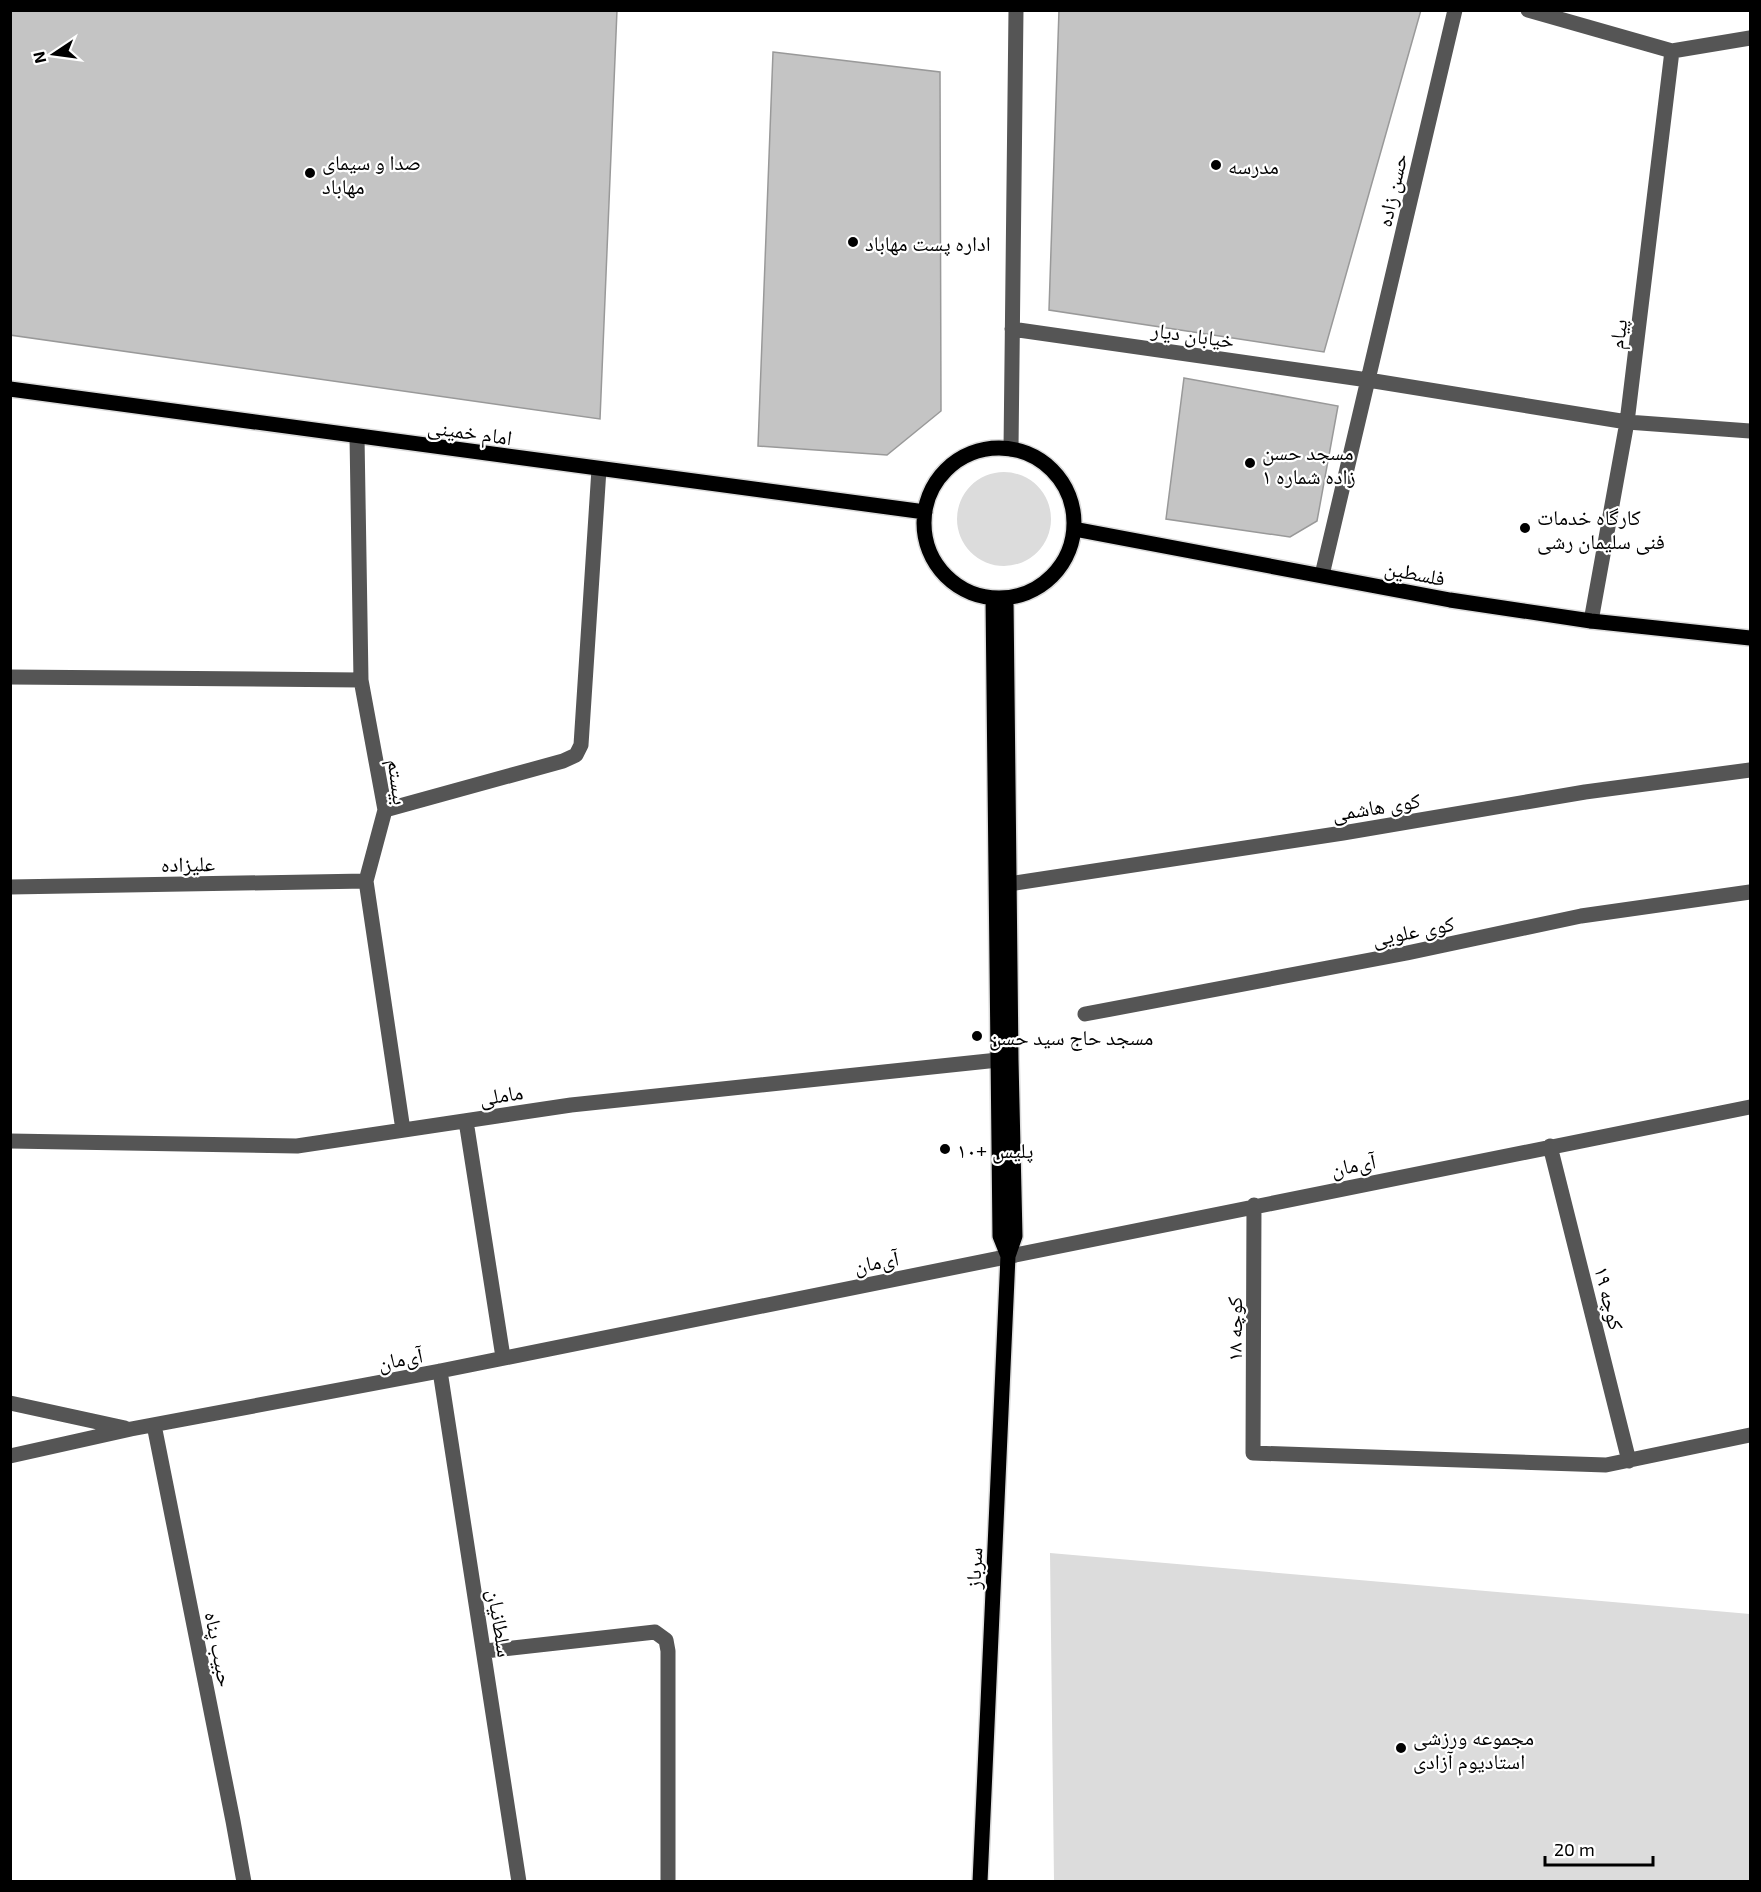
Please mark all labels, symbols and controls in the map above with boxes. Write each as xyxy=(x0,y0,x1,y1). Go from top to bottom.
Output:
north arrow xyxy=(24,24,84,84)
text: N xyxy=(28,50,49,65)
place label: صدا و سیمای مهاباد xyxy=(322,149,421,199)
street label: حسن زاده xyxy=(1370,151,1414,230)
place label: مدرسه xyxy=(1228,153,1279,178)
marker: مدرسه xyxy=(1209,158,1223,172)
marker: صدا و سیمای مهاباد xyxy=(303,166,317,180)
place label: اداره پست مهاباد xyxy=(865,230,991,256)
marker: اداره پست مهاباد xyxy=(846,235,860,249)
street label: خیابان دیار xyxy=(1149,316,1236,353)
street label: پیام xyxy=(1603,317,1634,351)
street label: امام خمینی xyxy=(426,413,514,452)
place label: مسجد حسن زاده شماره ۱ xyxy=(1262,439,1356,488)
marker: مسجد حسن زاده شماره ۱ xyxy=(1243,456,1257,470)
place label: کارگاه خدمات فنی سلیمان رشی xyxy=(1537,504,1665,555)
marker: کارگاه خدمات فنی سلیمان رشی xyxy=(1518,521,1532,535)
street label: فلسطین xyxy=(1382,554,1447,592)
street label: بیستم xyxy=(381,758,414,807)
street label: کوی هاشمی xyxy=(1330,787,1423,827)
street label: علیزاده xyxy=(161,850,216,876)
street label: کوی علویی xyxy=(1370,910,1457,952)
place label: مسجد حاج سید حسن xyxy=(989,1024,1153,1051)
marker: مسجد حاج سید حسن xyxy=(970,1029,984,1043)
street label: ماملی xyxy=(477,1078,525,1112)
place label: پلیس +۱۰ xyxy=(957,1137,1033,1164)
marker: پلیس +۱۰ xyxy=(938,1142,952,1156)
street label: آی‌مان xyxy=(1328,1147,1378,1182)
street label: آی‌مان xyxy=(851,1244,901,1279)
street label: کوچه ۱۹ xyxy=(1589,1263,1630,1333)
street label: کوچه ۱۸ xyxy=(1221,1296,1246,1361)
street label: آی‌مان xyxy=(375,1341,425,1376)
street label: سرباز xyxy=(959,1547,987,1590)
street label: سلطانیان xyxy=(482,1587,519,1659)
street label: حبیب پناه xyxy=(199,1609,240,1689)
place label: مجموعه ورزشی استادیوم آزادی xyxy=(1413,1724,1534,1776)
marker: مجموعه ورزشی استادیوم آزادی xyxy=(1394,1741,1408,1755)
scale bar xyxy=(1545,1829,1653,1867)
text: 20 m xyxy=(1554,1838,1595,1860)

